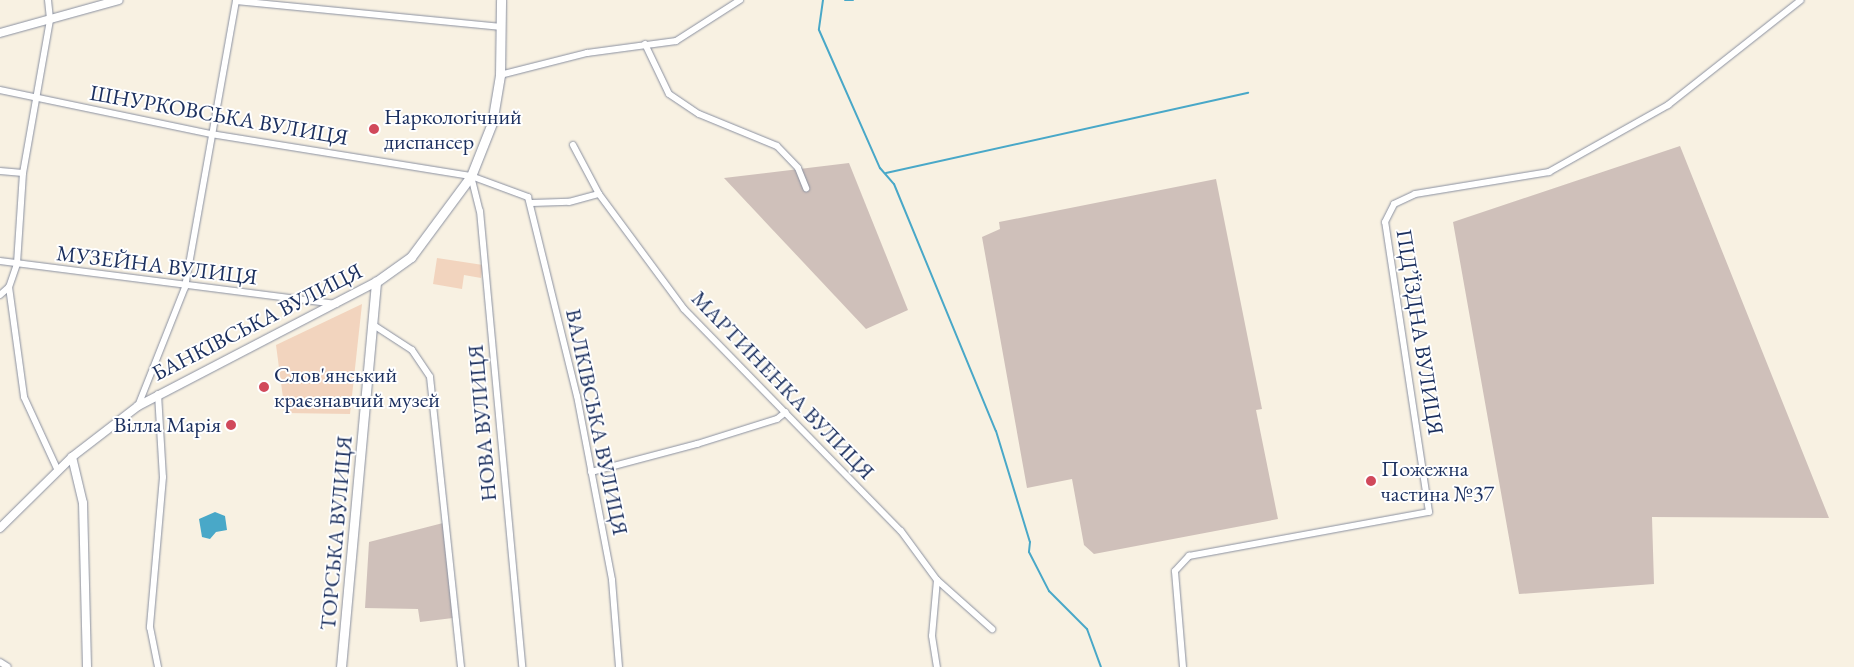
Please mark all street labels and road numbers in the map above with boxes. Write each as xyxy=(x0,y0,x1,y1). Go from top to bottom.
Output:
street label: ШНУРКОВСЬКА ВУЛИЦЯ xyxy=(88,79,350,151)
street label: ПІД’ЇЗДНА ВУЛИЦЯ xyxy=(1391,227,1449,437)
street label: МУЗЕЙНА ВУЛИЦЯ xyxy=(55,240,259,290)
street label: БАНКІВСЬКА ВУЛИЦЯ xyxy=(148,258,366,386)
street label: МАРТИНЕНКА ВУЛИЦЯ xyxy=(686,285,880,485)
street label: ВАЛКІВСЬКА ВУЛИЦЯ xyxy=(560,306,634,538)
street label: НОВА ВУЛИЦЯ xyxy=(462,343,502,503)
street label: ТОРСЬКА ВУЛИЦЯ xyxy=(314,435,358,631)

